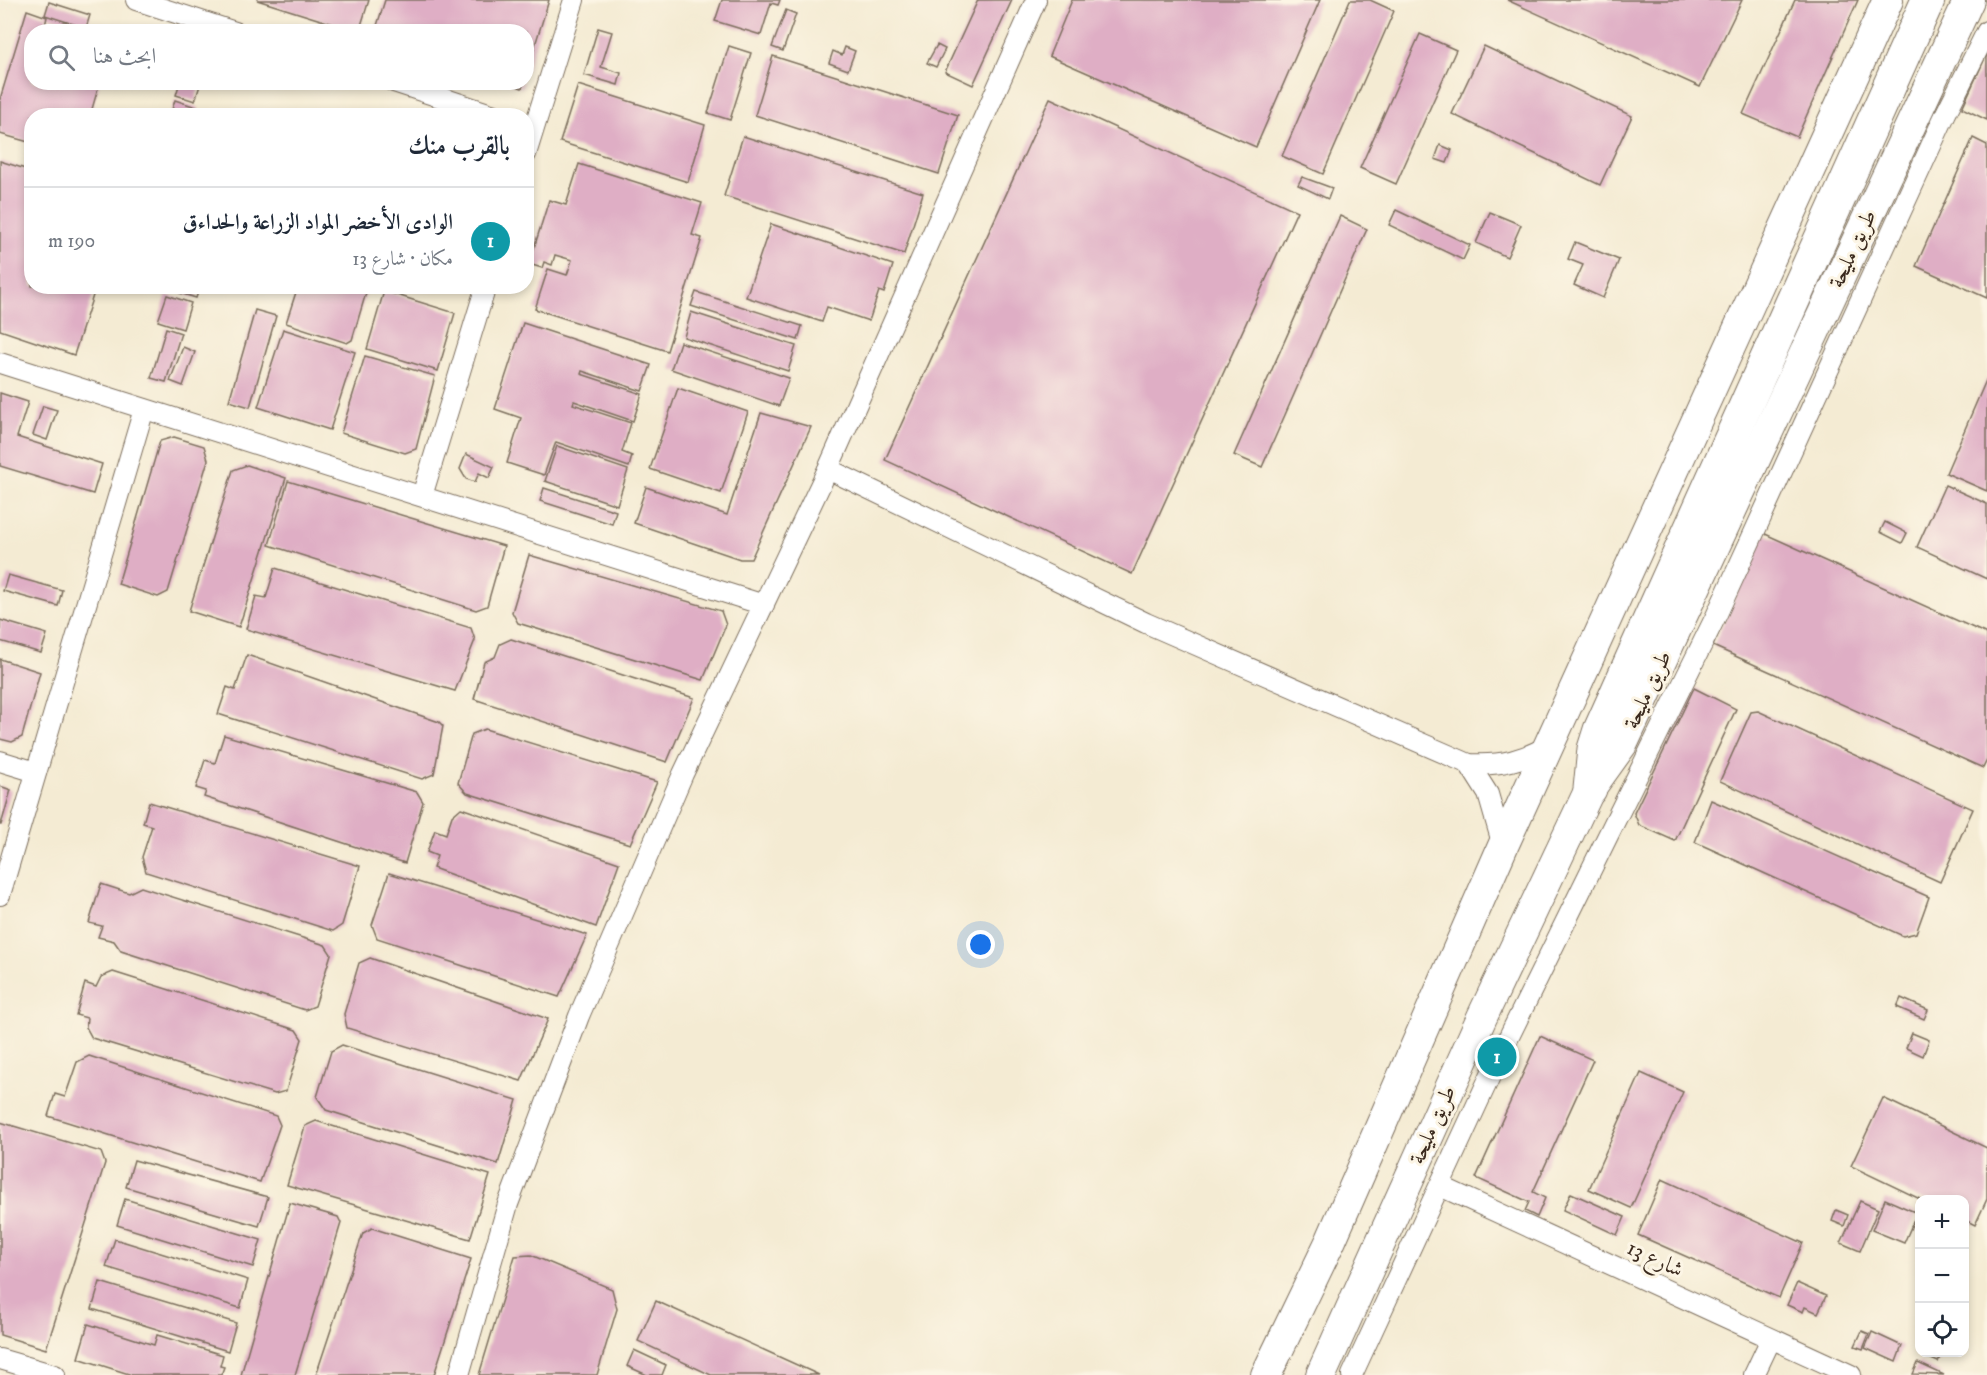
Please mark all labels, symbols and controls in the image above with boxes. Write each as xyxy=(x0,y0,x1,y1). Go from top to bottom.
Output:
search box xyxy=(24,24,534,90)
icon: search xyxy=(45,41,78,74)
text: ابحث هنا xyxy=(93,43,156,70)
text: بالقرب منك xyxy=(408,130,510,163)
street label: طريق مليحة xyxy=(1823,206,1883,292)
text: الوادى الأخضر المواد الزراعة والحداءق xyxy=(182,209,453,236)
text: 190 m xyxy=(48,229,95,254)
text: 1 xyxy=(487,229,494,254)
text: مكان · شارع 13 xyxy=(352,247,453,272)
street label: طريق مليحة xyxy=(1618,647,1678,733)
your location xyxy=(966,930,995,959)
pin: 1 xyxy=(1478,1034,1516,1080)
street label: طريق مليحة xyxy=(1404,1081,1462,1169)
map controls xyxy=(1915,1195,1969,1357)
button: + xyxy=(1915,1195,1969,1249)
street label: شارع 13 xyxy=(1621,1234,1688,1287)
button: − xyxy=(1915,1249,1969,1303)
button: locate xyxy=(1915,1303,1969,1357)

